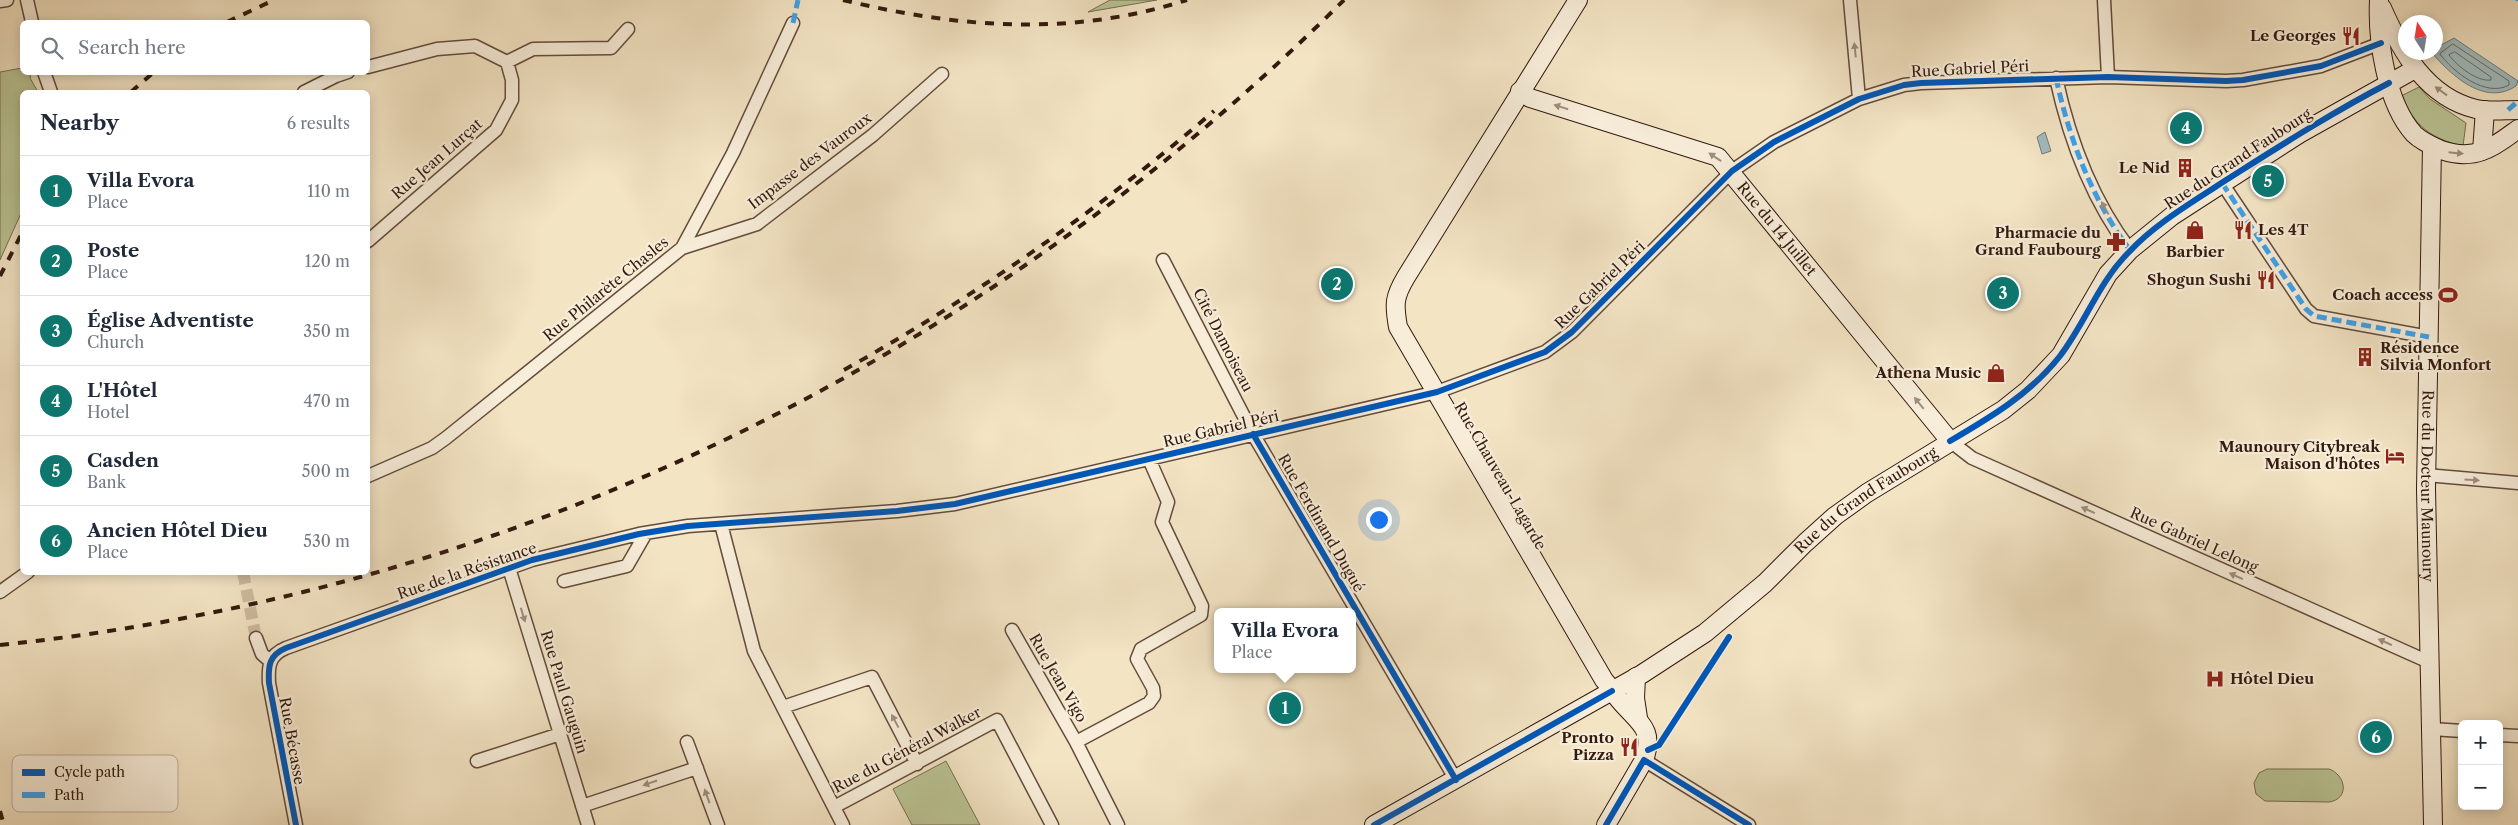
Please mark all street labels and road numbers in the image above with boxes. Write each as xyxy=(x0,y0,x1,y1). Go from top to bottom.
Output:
street label: Rue Gabriel Péri xyxy=(1910,56,2030,81)
street label: Rue du Grand Faubourg xyxy=(2161,104,2315,213)
street label: Impasse des Vauroux xyxy=(744,108,875,213)
street label: Rue Jean Lurçat xyxy=(387,114,486,203)
street label: Rue du 14 Juillet xyxy=(1733,178,1821,280)
street label: Rue Philarète Chasles xyxy=(539,232,672,345)
street label: Rue Gabriel Péri xyxy=(1551,236,1649,333)
street label: Cité Damoiseau xyxy=(1189,285,1258,395)
street label: Rue du Docteur Maunoury xyxy=(2417,390,2438,583)
street label: Rue Chauveau-Lagarde xyxy=(1450,398,1551,553)
street label: Rue Gabriel Péri xyxy=(1161,406,1281,451)
street label: Rue du Grand Faubourg xyxy=(1790,442,1941,557)
street label: Rue Ferdinand Dugué xyxy=(1274,450,1369,595)
street label: Rue Gabriel Lelong xyxy=(2127,503,2261,576)
street label: Rue de la Résistance xyxy=(395,538,539,603)
street label: Rue Paul Gauguin xyxy=(537,628,592,757)
street label: Rue Jean Vigo xyxy=(1025,630,1091,725)
street label: Rue Bécasse xyxy=(275,696,310,786)
street label: Rue du Général Walker xyxy=(829,702,985,797)

